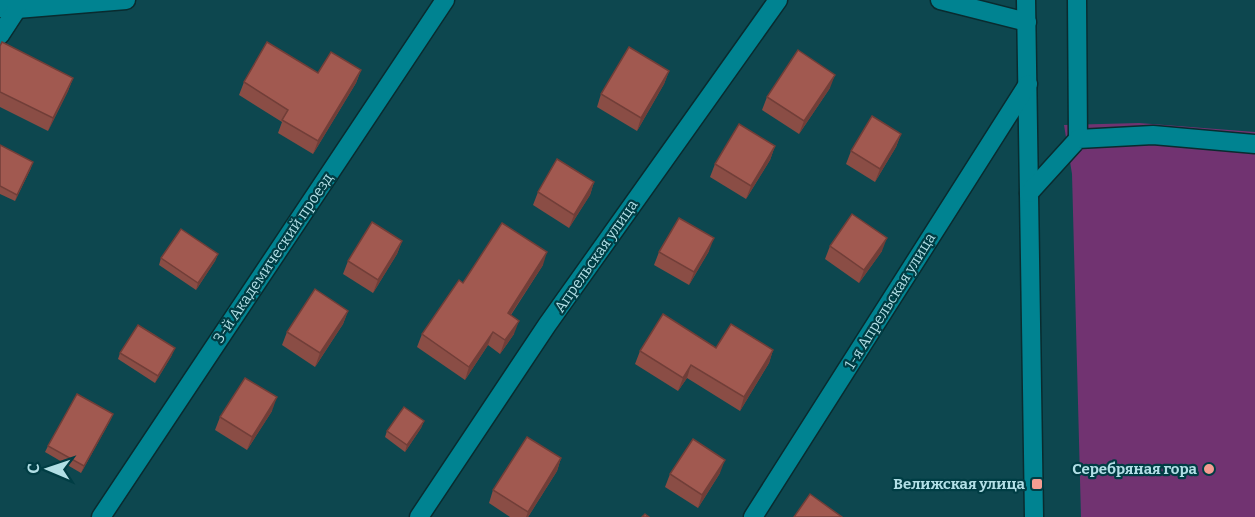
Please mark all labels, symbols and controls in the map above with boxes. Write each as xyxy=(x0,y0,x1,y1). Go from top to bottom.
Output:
street label: 3-й Академический проезд xyxy=(209,170,337,346)
street label: Апрельская улица xyxy=(550,196,642,316)
street label: 1-я Апрельская улица xyxy=(841,230,939,372)
north arrow xyxy=(18,439,78,499)
place label: Серебряная гора xyxy=(1072,460,1198,478)
marker: Серебряная гора xyxy=(1202,462,1216,476)
text: С xyxy=(24,463,43,474)
place label: Велижская улица xyxy=(893,475,1026,493)
marker: Велижская улица xyxy=(1030,477,1044,491)

